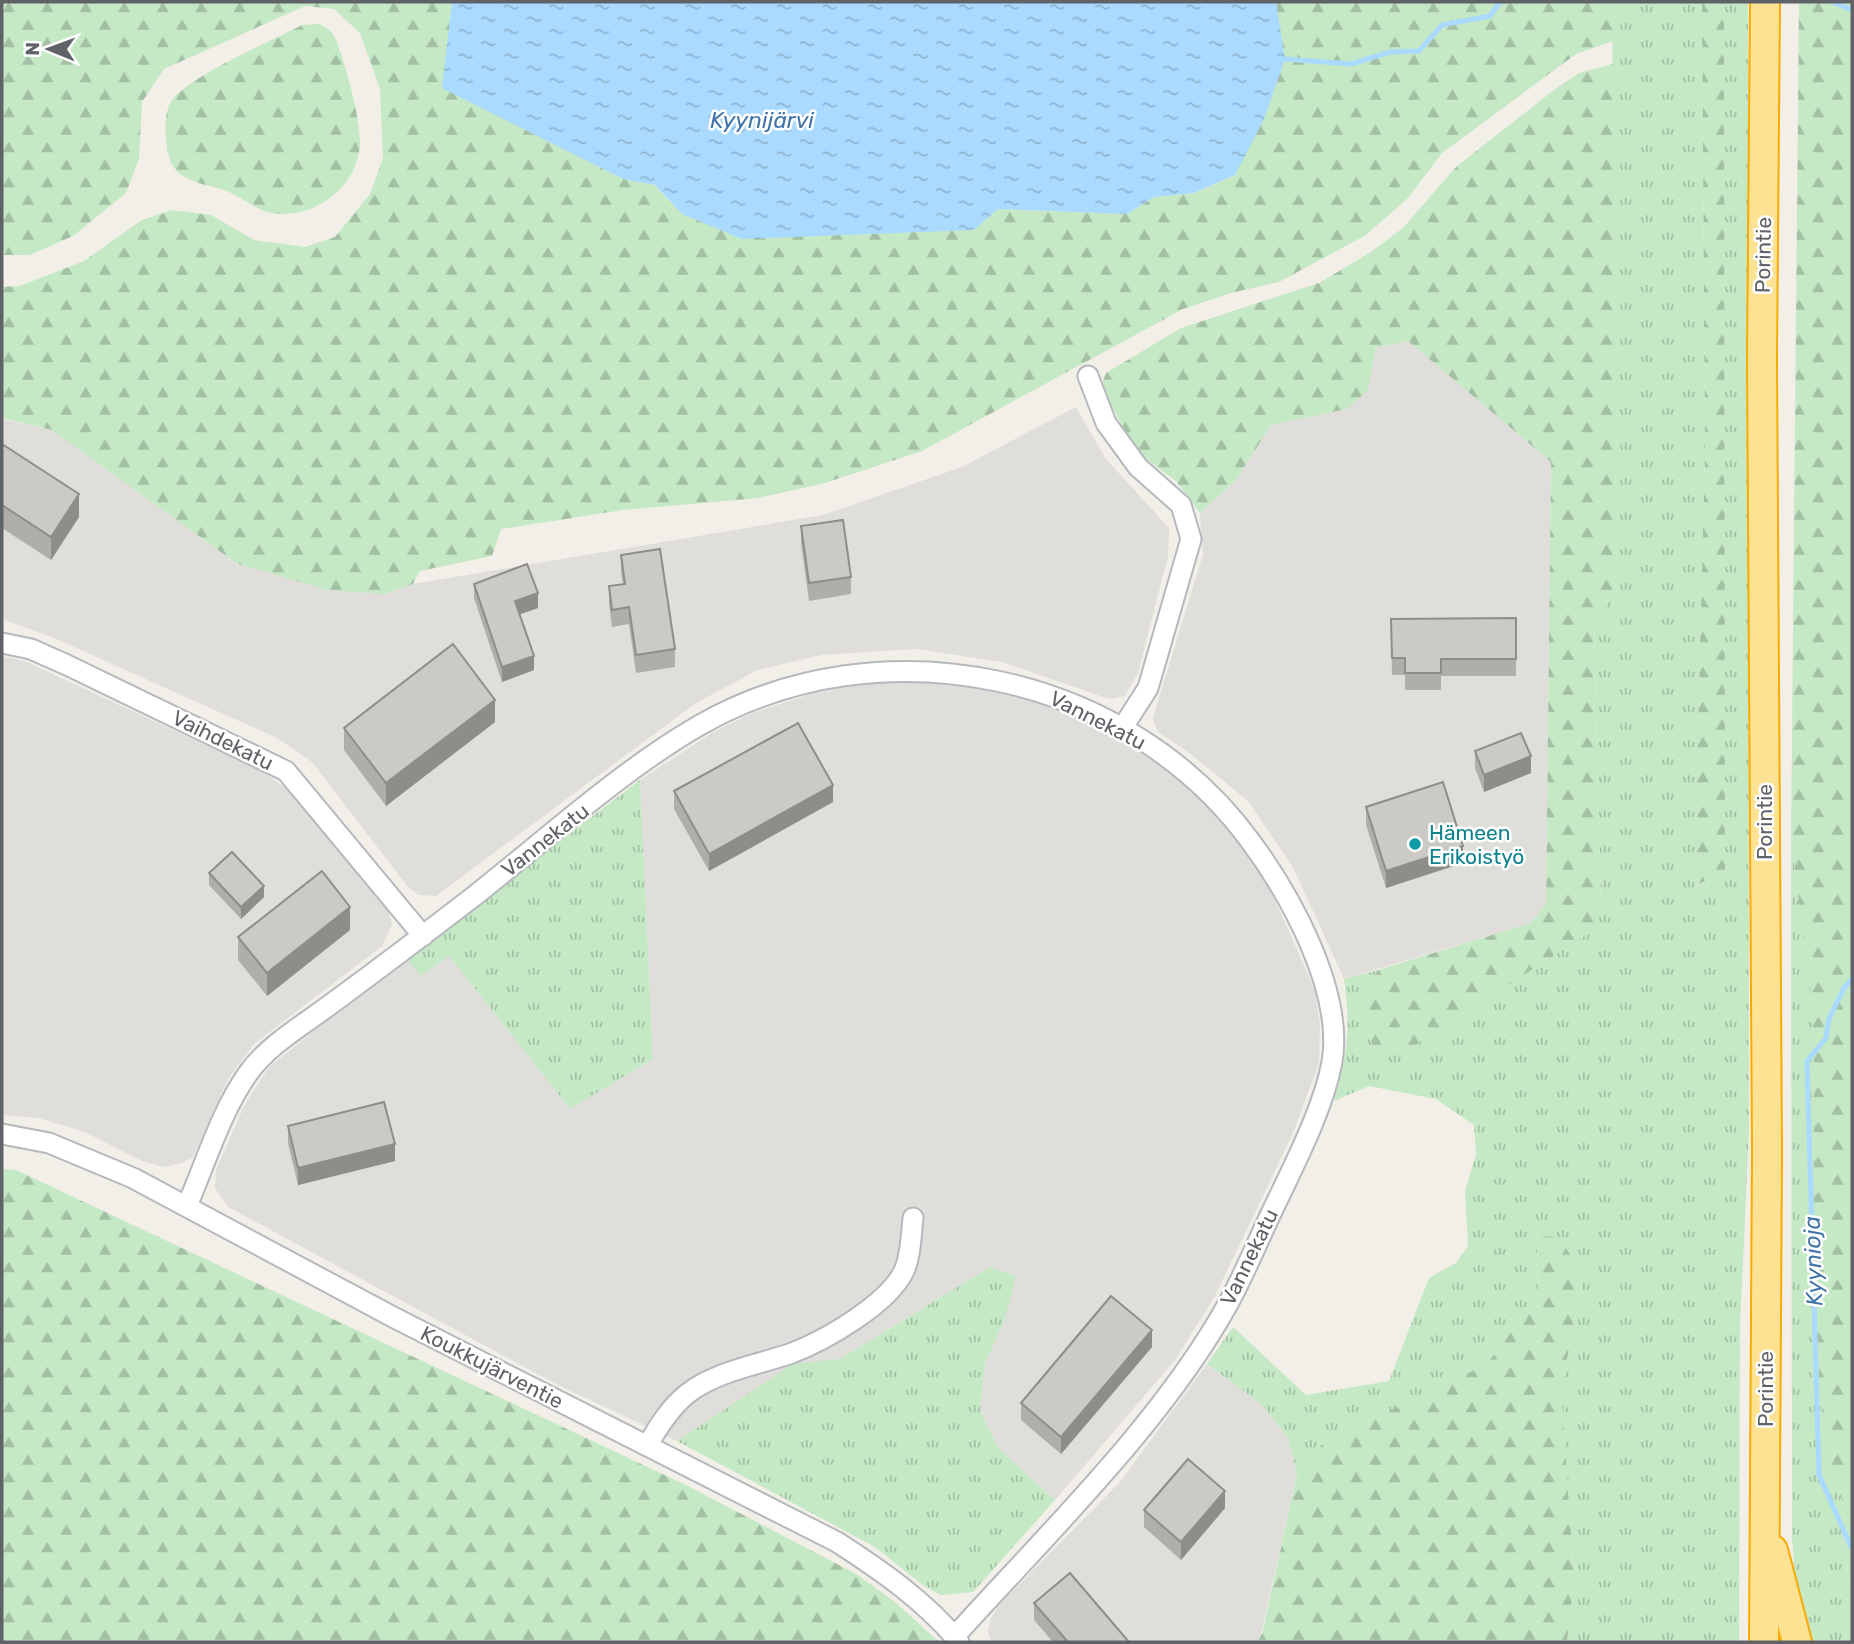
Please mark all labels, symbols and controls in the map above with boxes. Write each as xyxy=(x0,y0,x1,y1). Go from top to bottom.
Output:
north arrow xyxy=(14,14,84,84)
text: N xyxy=(21,42,44,56)
water label: Kyynijärvi xyxy=(710,106,815,134)
street label: Porintie xyxy=(1750,217,1776,293)
street label: Vannekatu xyxy=(1046,685,1150,755)
street label: Vaihdekatu xyxy=(168,705,278,775)
street label: Porintie xyxy=(1752,784,1777,860)
street label: Vannekatu xyxy=(496,798,594,882)
place label: Hämeen Erikoistyö xyxy=(1429,820,1524,869)
marker: Hämeen Erikoistyö xyxy=(1407,836,1423,852)
street label: Vannekatu xyxy=(1215,1205,1283,1309)
water label: Kyynioja xyxy=(1797,1216,1829,1306)
street label: Koukkujärventie xyxy=(417,1320,567,1414)
street label: Porintie xyxy=(1753,1351,1778,1427)

